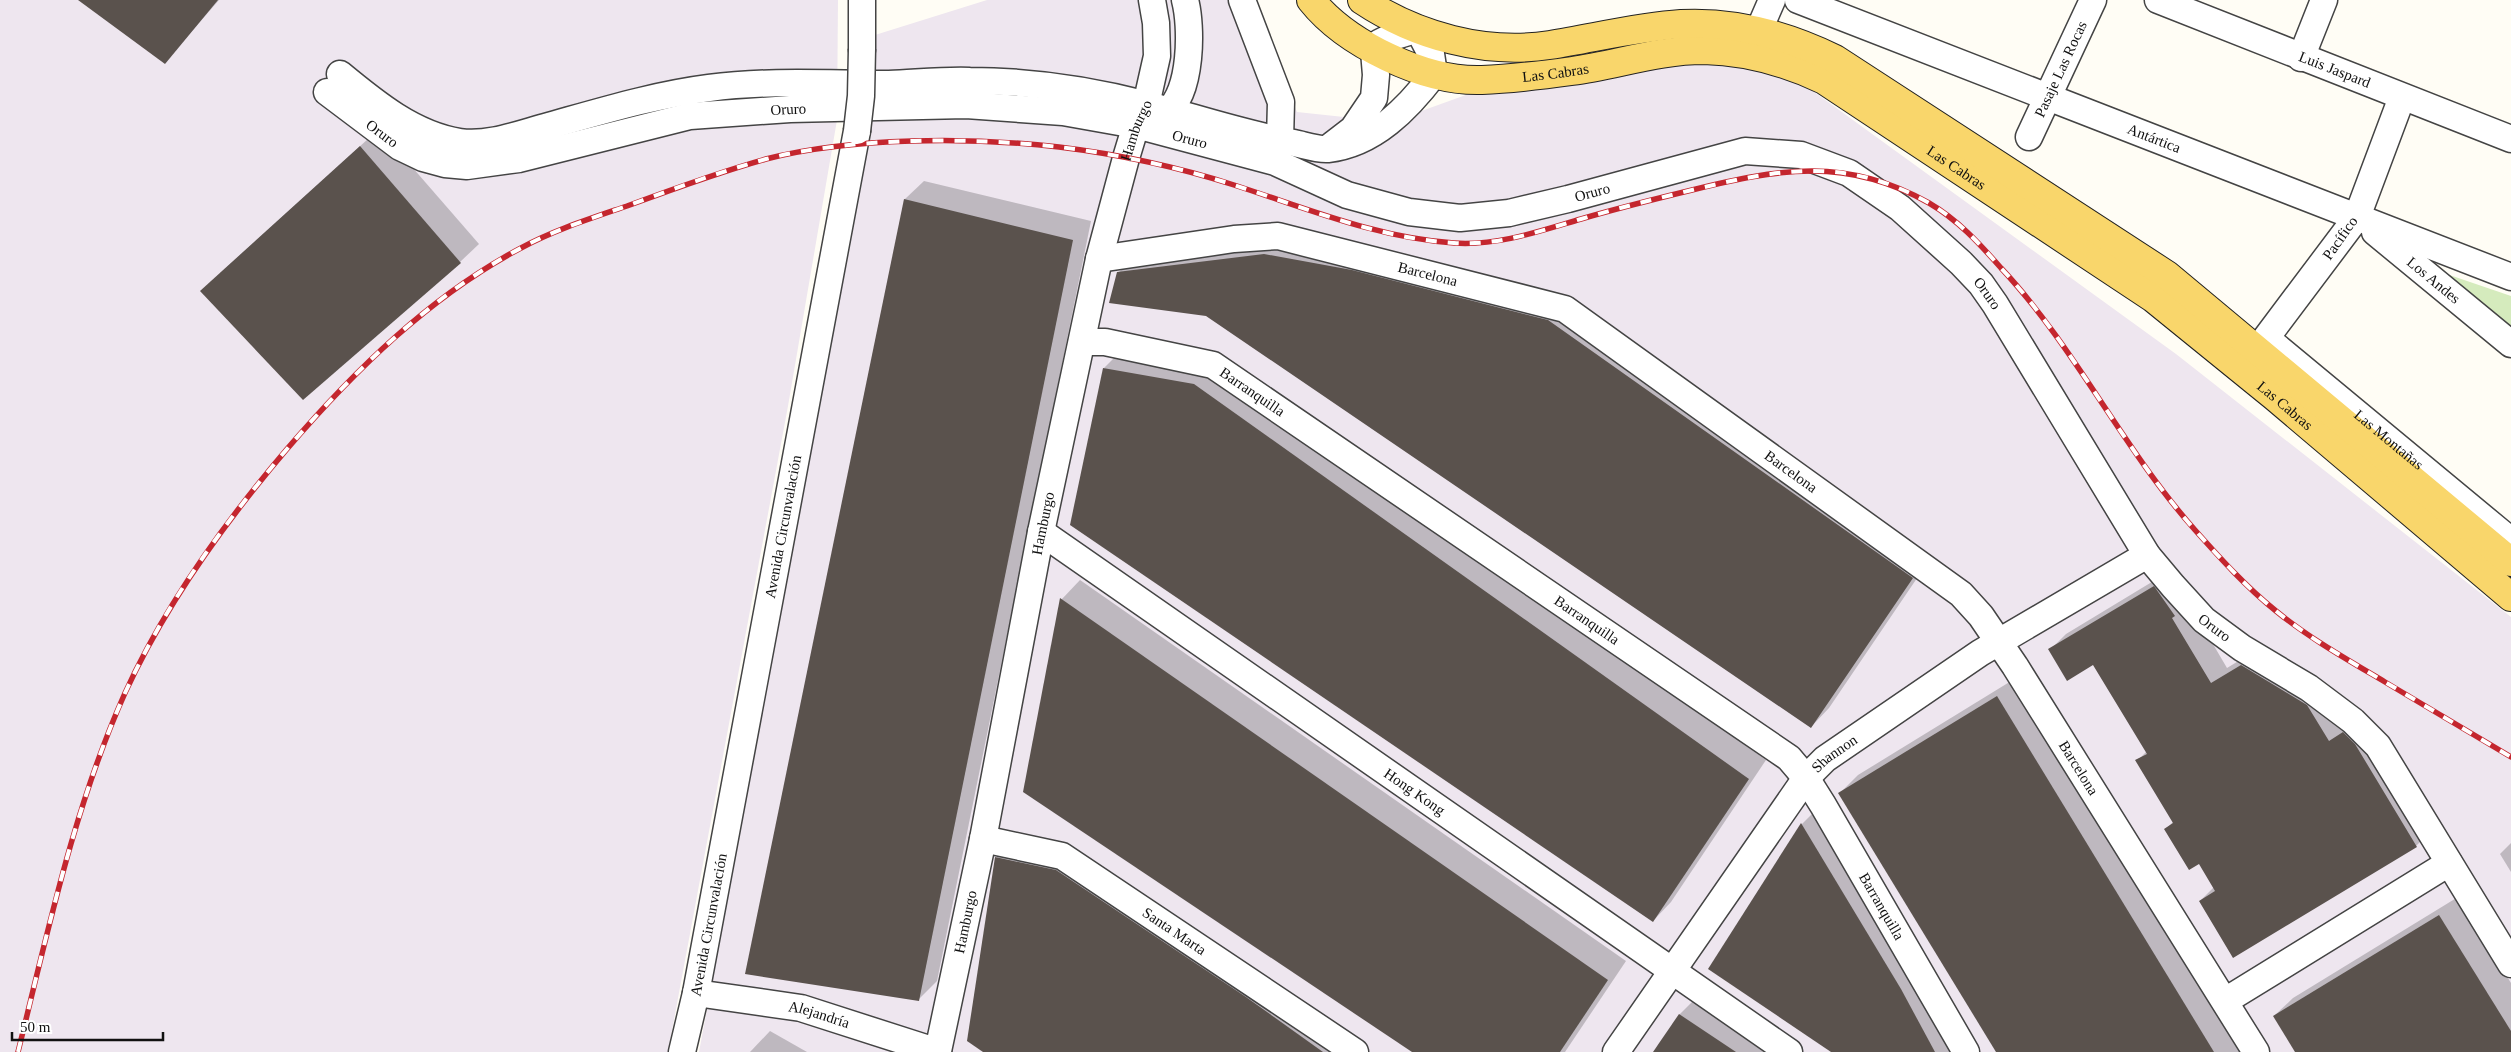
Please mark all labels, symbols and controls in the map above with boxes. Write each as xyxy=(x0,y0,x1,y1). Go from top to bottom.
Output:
street label: Pasaje Las Rocas xyxy=(2031,18,2090,120)
street label: Luis Jaspard xyxy=(2297,48,2373,91)
street label: Las Cabras xyxy=(1521,60,1590,85)
street label: Hamburgo xyxy=(1118,99,1155,163)
street label: Oruro xyxy=(770,101,806,118)
street label: Oruro xyxy=(363,116,401,151)
street label: Antártica xyxy=(2125,121,2183,156)
street label: Oruro xyxy=(1170,127,1209,152)
street label: Las Cabras xyxy=(1924,143,1989,193)
street label: Oruro xyxy=(1573,180,1612,205)
street label: Pacífico xyxy=(2319,213,2361,263)
street label: Los Andes xyxy=(2404,254,2464,307)
street label: Barcelona xyxy=(1396,259,1459,289)
street label: Oruro xyxy=(1971,274,2004,312)
street label: Barranquilla xyxy=(1217,364,1288,420)
street label: Las Cabras xyxy=(2254,378,2316,433)
street label: Las Montañas xyxy=(2351,407,2427,473)
street label: Barcelona xyxy=(1761,447,1821,496)
street label: Avenida Circunvalación xyxy=(762,453,804,600)
street label: Hamburgo xyxy=(1029,490,1057,556)
street label: Barranquilla xyxy=(1551,592,1623,648)
street label: Oruro xyxy=(2195,611,2234,645)
street label: Shannon xyxy=(1808,731,1860,776)
street label: Barcelona xyxy=(2056,738,2102,798)
street label: Hong Kong xyxy=(1381,765,1448,819)
street label: Avenida Circunvalación xyxy=(688,851,730,998)
street label: Barranquilla xyxy=(1856,870,1908,943)
street label: Hamburgo xyxy=(951,889,980,955)
street label: Santa Marta xyxy=(1140,904,1209,958)
street label: Alejandría xyxy=(787,998,852,1031)
scale bar xyxy=(12,1010,164,1042)
text: 50 m xyxy=(20,1019,51,1035)

